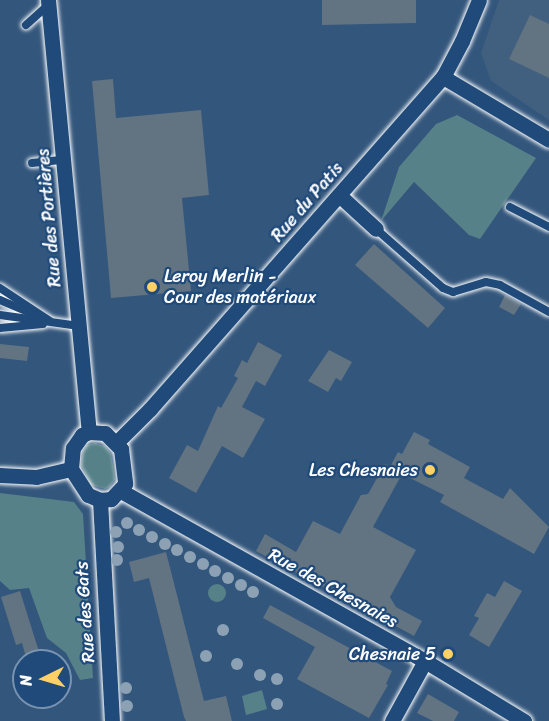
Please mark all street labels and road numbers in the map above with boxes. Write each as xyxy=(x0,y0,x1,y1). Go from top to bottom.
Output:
street label: Rue des Portières xyxy=(32,147,66,289)
street label: Rue du Patis xyxy=(266,157,348,247)
street label: Rue des Chesnaies xyxy=(264,543,402,633)
street label: Rue des Gats xyxy=(71,560,99,664)

